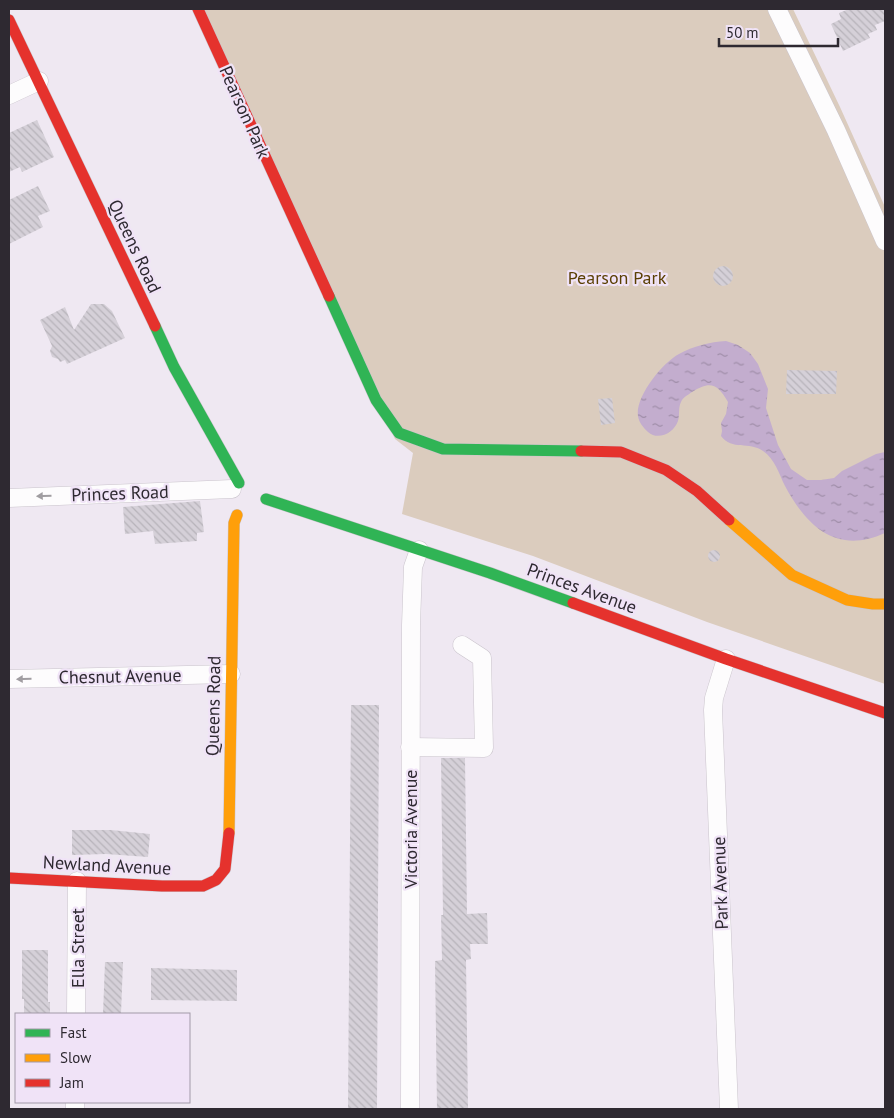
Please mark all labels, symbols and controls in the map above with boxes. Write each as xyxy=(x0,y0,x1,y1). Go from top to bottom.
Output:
scale bar xyxy=(719,15,838,47)
text: 50 m xyxy=(726,23,759,42)
street label: Pearson Park xyxy=(214,62,276,162)
street label: Queens Road xyxy=(103,196,167,296)
park label: Pearson Park xyxy=(568,266,667,289)
street label: Princes Road xyxy=(71,480,169,506)
one-way arrow xyxy=(35,493,51,501)
street label: Princes Avenue xyxy=(524,558,640,618)
street label: Queens Road xyxy=(201,656,225,756)
street label: Chesnut Avenue xyxy=(58,663,182,689)
one-way arrow xyxy=(16,675,32,683)
street label: Victoria Avenue xyxy=(399,769,422,890)
street label: Park Avenue xyxy=(707,836,733,930)
street label: Newland Avenue xyxy=(42,850,172,880)
street label: Ella Street xyxy=(66,908,89,988)
legend xyxy=(15,1013,190,1103)
text: Fast xyxy=(60,1023,87,1042)
text: Slow xyxy=(60,1048,91,1067)
text: Jam xyxy=(59,1073,84,1092)

